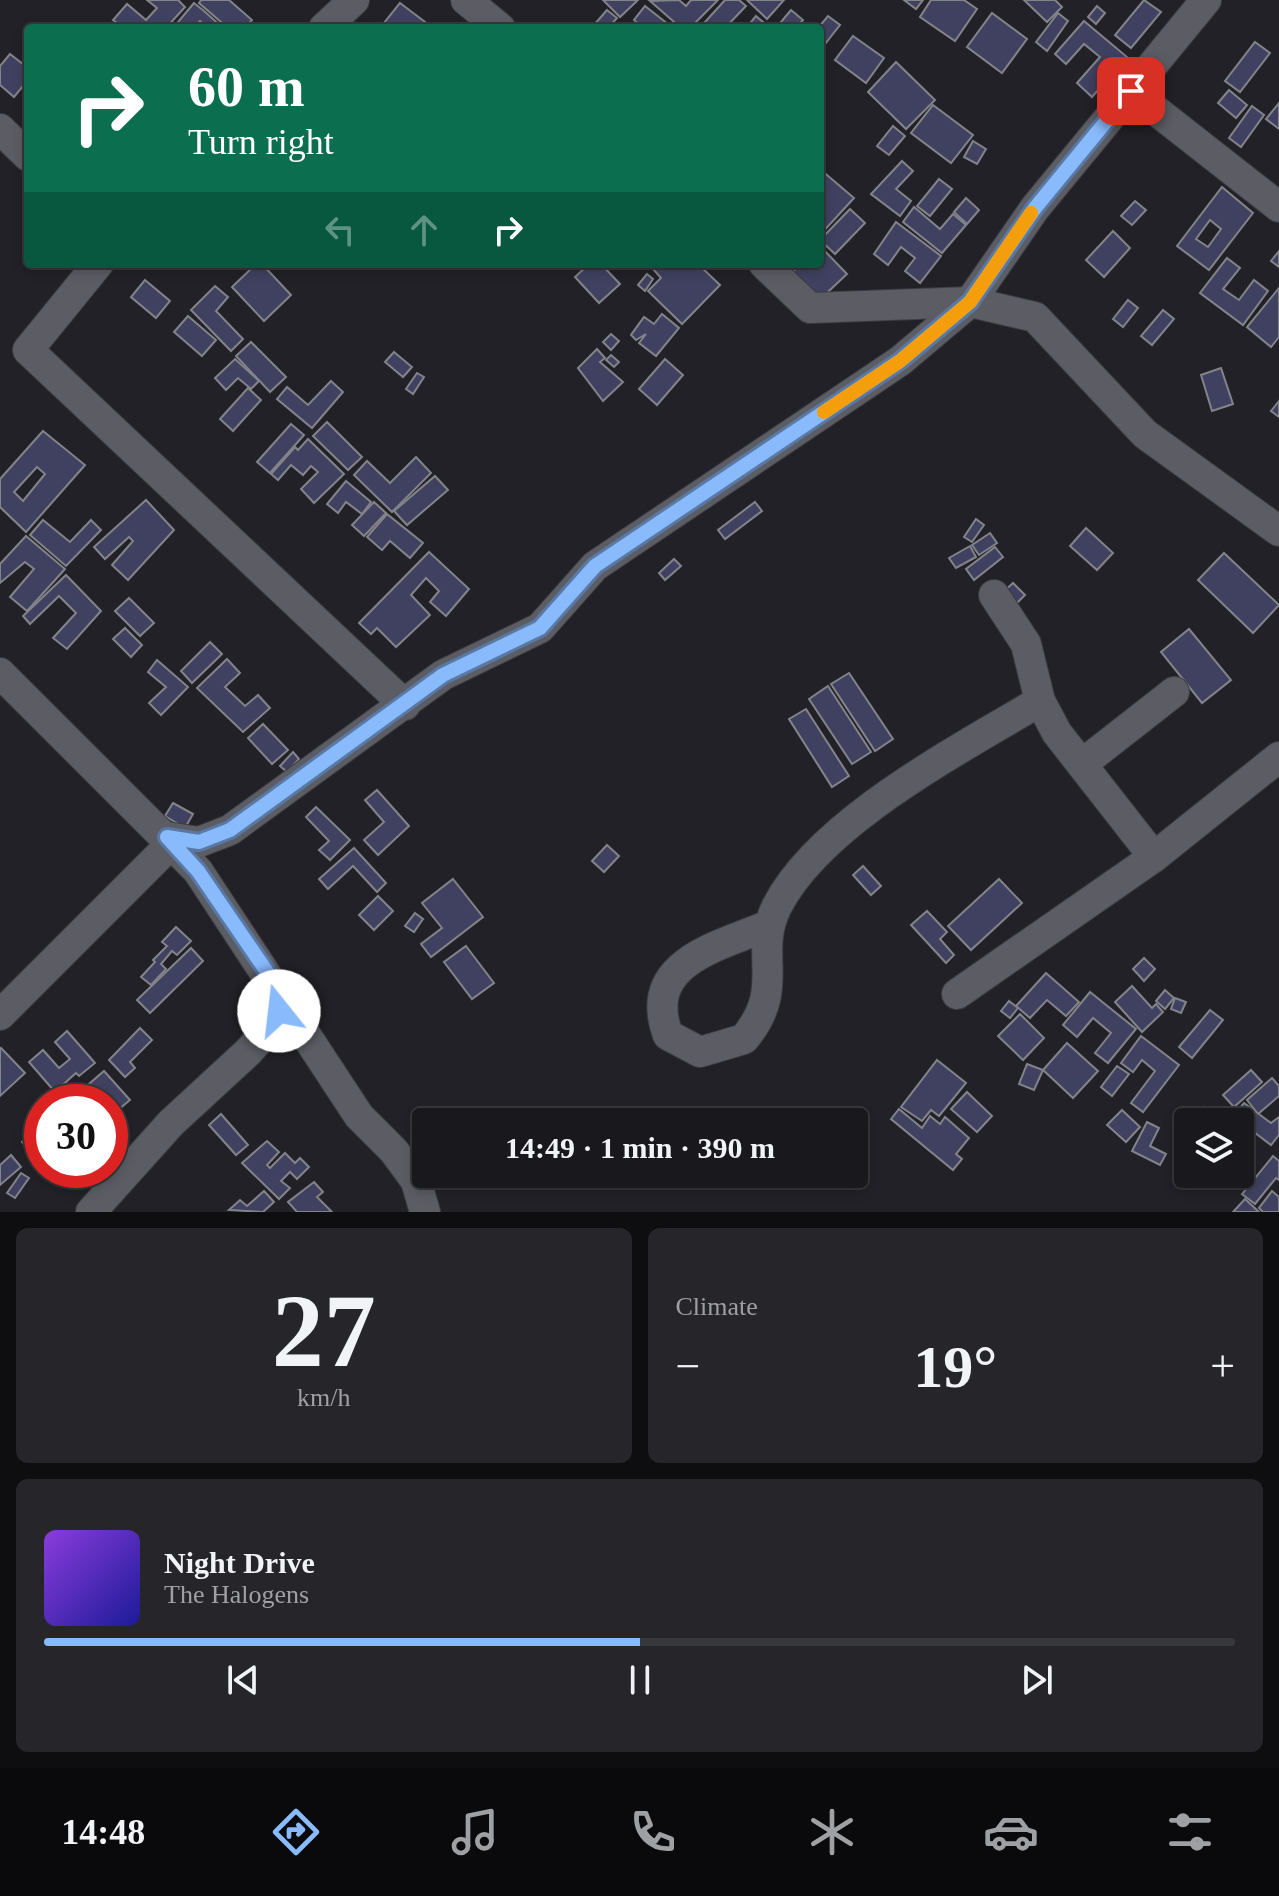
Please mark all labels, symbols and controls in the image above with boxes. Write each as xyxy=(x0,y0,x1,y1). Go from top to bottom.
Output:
icon: right xyxy=(56,56,160,160)
text: 60 m xyxy=(188,56,305,118)
pin xyxy=(1097,57,1165,125)
icon: arrive xyxy=(1109,69,1153,113)
text: Turn right xyxy=(188,122,334,162)
icon: left xyxy=(318,208,362,252)
icon: ahead xyxy=(402,208,446,252)
icon: right xyxy=(486,208,530,252)
position arrow xyxy=(237,969,321,1053)
speed limit sign: 30 xyxy=(24,1084,128,1188)
map controls xyxy=(1174,1108,1254,1188)
button: layers xyxy=(1174,1108,1254,1188)
text: 14:49 · 1 min · 390 m xyxy=(505,1131,775,1164)
text: 27 xyxy=(272,1273,376,1388)
text: Climate xyxy=(676,1292,758,1321)
text: 19° xyxy=(913,1334,997,1400)
text: − xyxy=(676,1342,700,1391)
text: + xyxy=(1210,1342,1235,1391)
text: km/h xyxy=(297,1383,350,1412)
text: Night Drive xyxy=(164,1546,315,1579)
text: The Halogens xyxy=(164,1580,309,1609)
icon: previous xyxy=(221,1658,265,1702)
icon: pause xyxy=(618,1658,662,1702)
icon: next xyxy=(1015,1658,1059,1702)
icon: directions xyxy=(268,1804,324,1860)
icon: music xyxy=(447,1804,503,1860)
icon: phone xyxy=(625,1804,681,1860)
icon: climate xyxy=(804,1804,860,1860)
icon: car xyxy=(983,1804,1039,1860)
icon: filters xyxy=(1162,1804,1218,1860)
text: 14:48 xyxy=(61,1812,145,1852)

